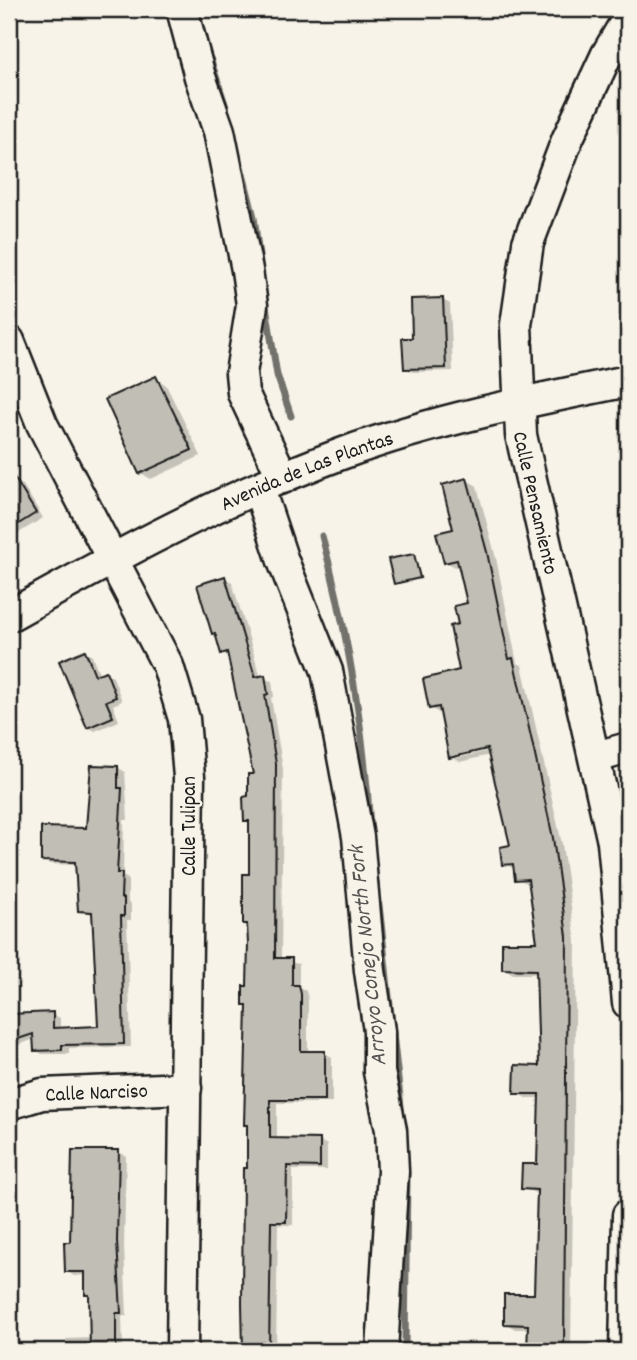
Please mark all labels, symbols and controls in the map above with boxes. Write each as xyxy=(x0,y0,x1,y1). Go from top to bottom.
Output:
street label: Avenida de Las Plantas xyxy=(216,425,398,521)
street label: Calle Pensamiento xyxy=(503,429,564,578)
street label: Calle Tulipan xyxy=(176,776,206,876)
water label: Arroyo Conejo North Fork xyxy=(341,841,397,1067)
street label: Calle Narciso xyxy=(45,1078,149,1112)

